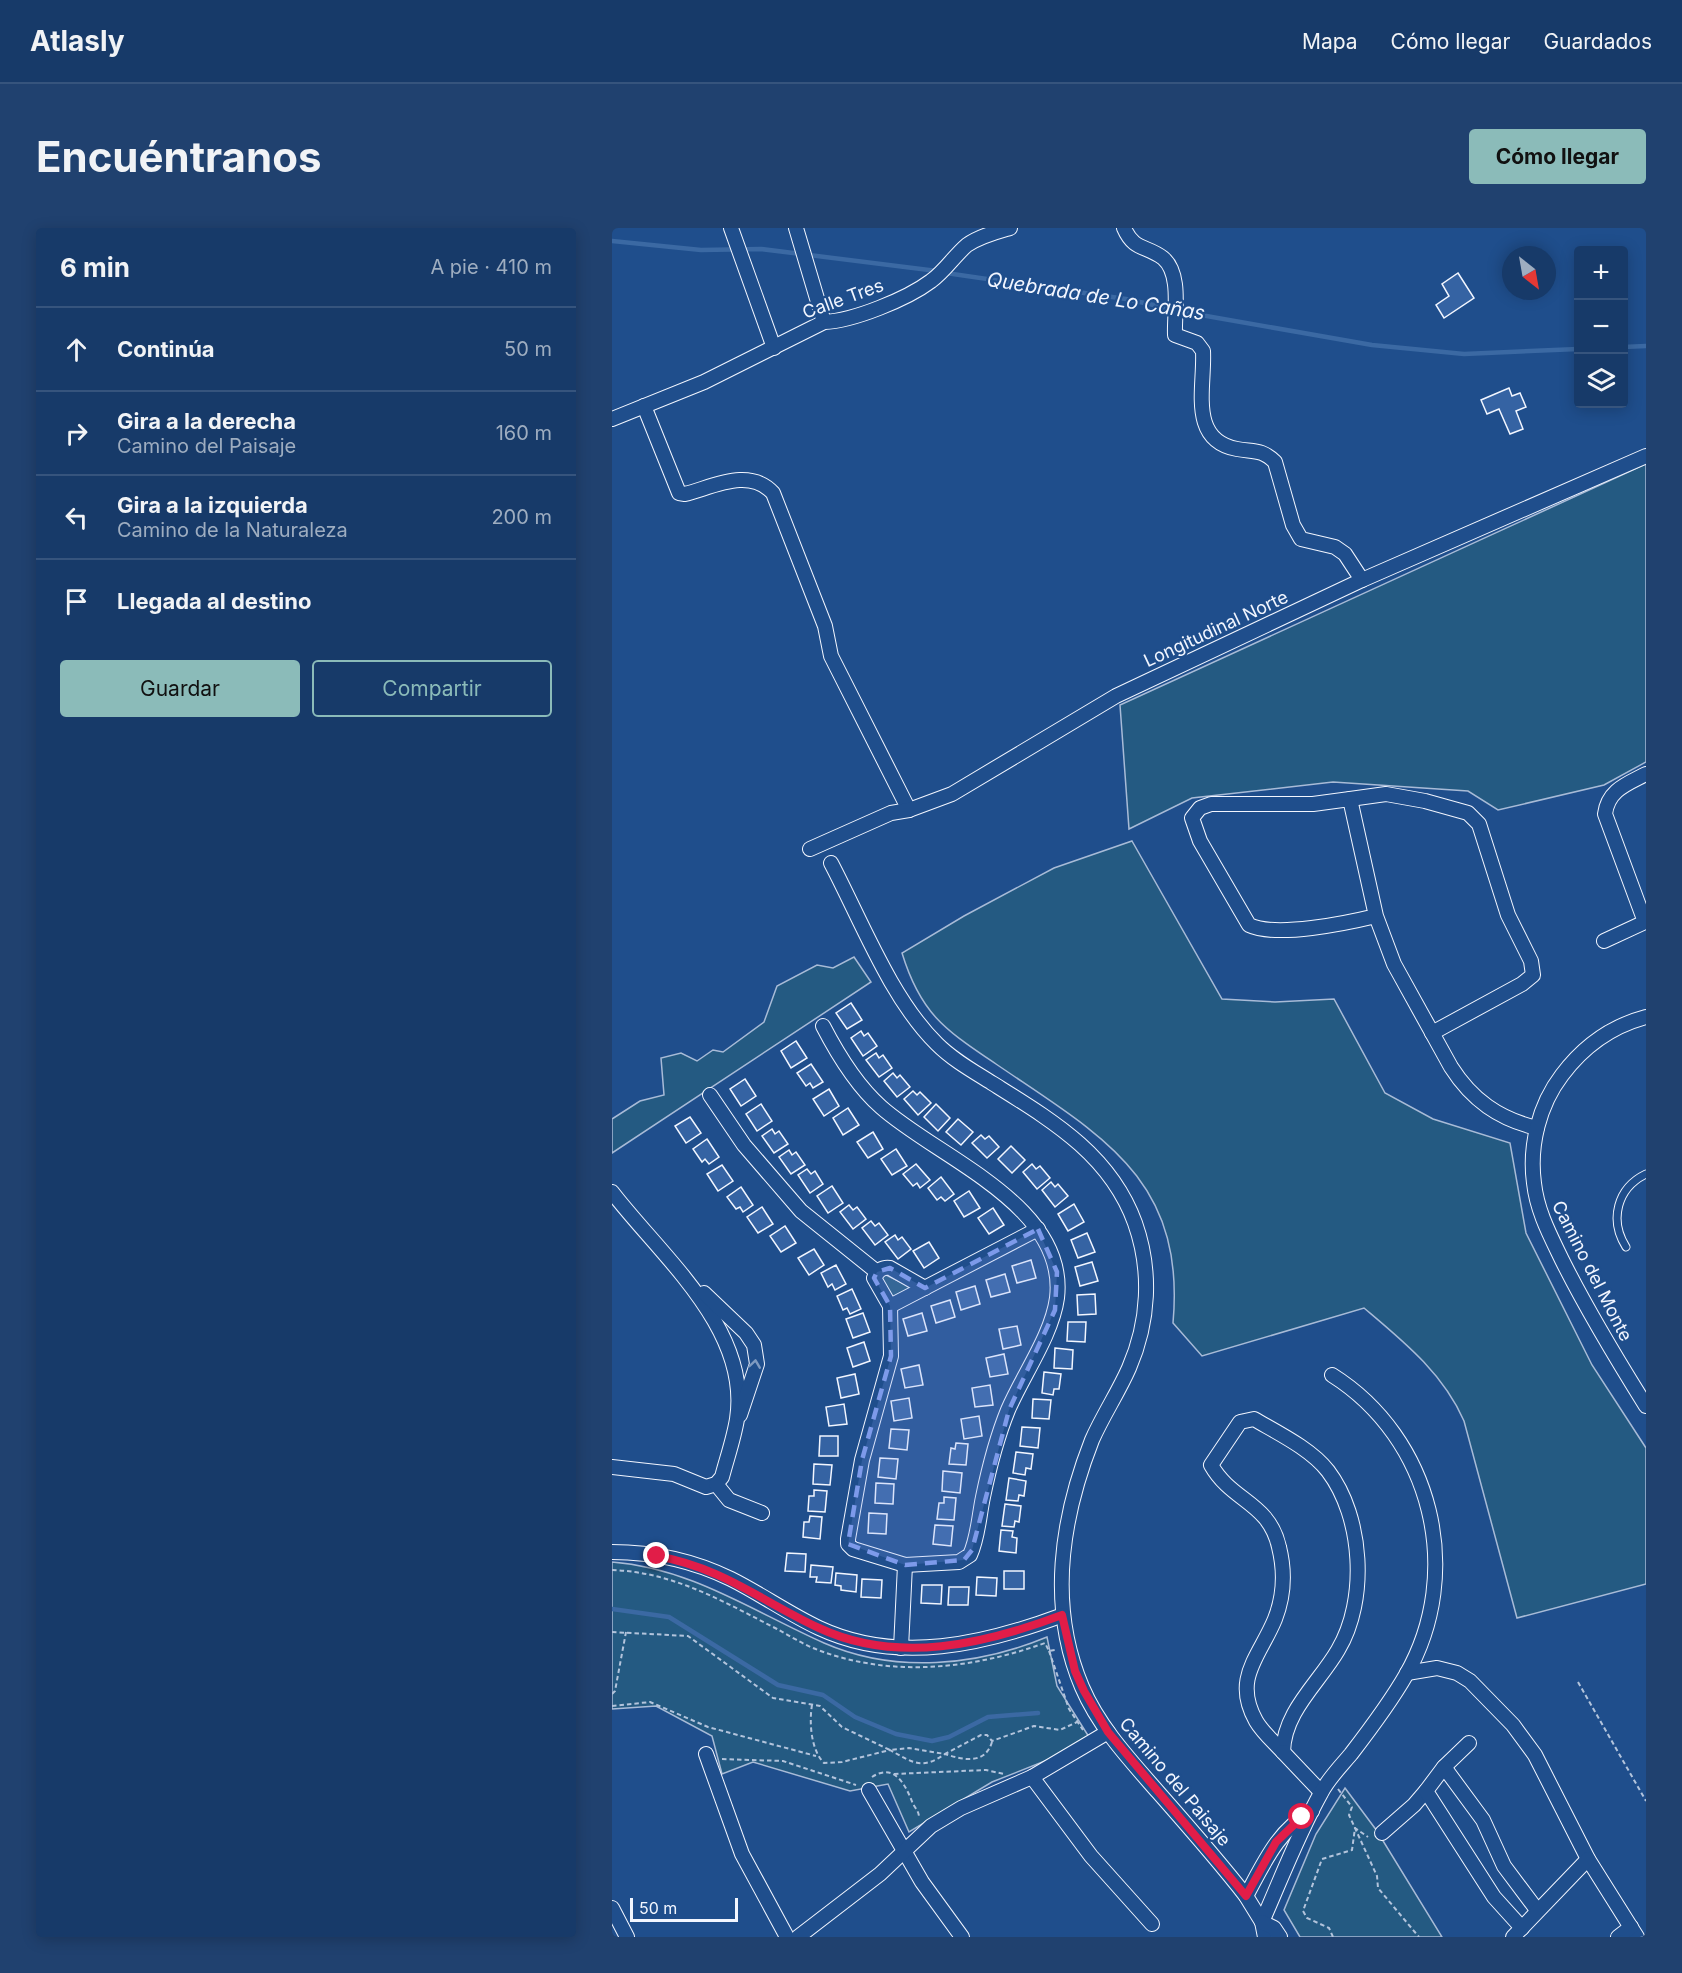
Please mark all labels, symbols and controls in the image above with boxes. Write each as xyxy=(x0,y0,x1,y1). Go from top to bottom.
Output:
text: Atlasly xyxy=(30,24,125,58)
text: Mapa xyxy=(1302,29,1358,54)
text: Cómo llegar xyxy=(1391,29,1510,54)
text: Guardados xyxy=(1543,29,1652,54)
button: Cómo llegar xyxy=(1469,129,1646,184)
text: Encuéntranos xyxy=(36,131,321,182)
north arrow xyxy=(1502,246,1556,300)
map controls xyxy=(1574,246,1628,408)
button: + xyxy=(1574,246,1628,300)
text: 6 min xyxy=(60,252,130,283)
text: A pie · 410 m xyxy=(430,255,552,279)
water label: Quebrada de Lo Cañas xyxy=(985,267,1207,325)
street label: Calle Tres xyxy=(799,274,886,323)
button: − xyxy=(1574,300,1628,354)
icon: ahead xyxy=(60,333,93,366)
text: Continúa xyxy=(117,336,215,362)
text: 50 m xyxy=(504,337,552,361)
button: layers xyxy=(1574,354,1628,408)
text: Gira a la derecha xyxy=(117,408,296,434)
icon: right xyxy=(60,417,93,450)
text: 160 m xyxy=(496,421,552,445)
text: Camino del Paisaje xyxy=(117,434,296,458)
text: Gira a la izquierda xyxy=(117,492,308,518)
icon: left xyxy=(60,501,93,534)
text: 200 m xyxy=(491,505,552,529)
text: Camino de la Naturaleza xyxy=(117,518,348,542)
icon: arrive xyxy=(60,585,93,618)
street label: Longitudinal Norte xyxy=(1140,586,1291,671)
text: Llegada al destino xyxy=(117,588,311,614)
button: Guardar xyxy=(60,660,300,717)
button: Compartir xyxy=(312,660,552,717)
street label: Camino del Monte xyxy=(1548,1197,1637,1344)
one-way arrow xyxy=(748,1359,760,1369)
route end xyxy=(643,1542,669,1568)
street label: Camino del Paisaje xyxy=(1116,1713,1235,1850)
route start xyxy=(1288,1803,1314,1829)
scale bar xyxy=(630,1895,738,1922)
text: 50 m xyxy=(639,1898,677,1918)

